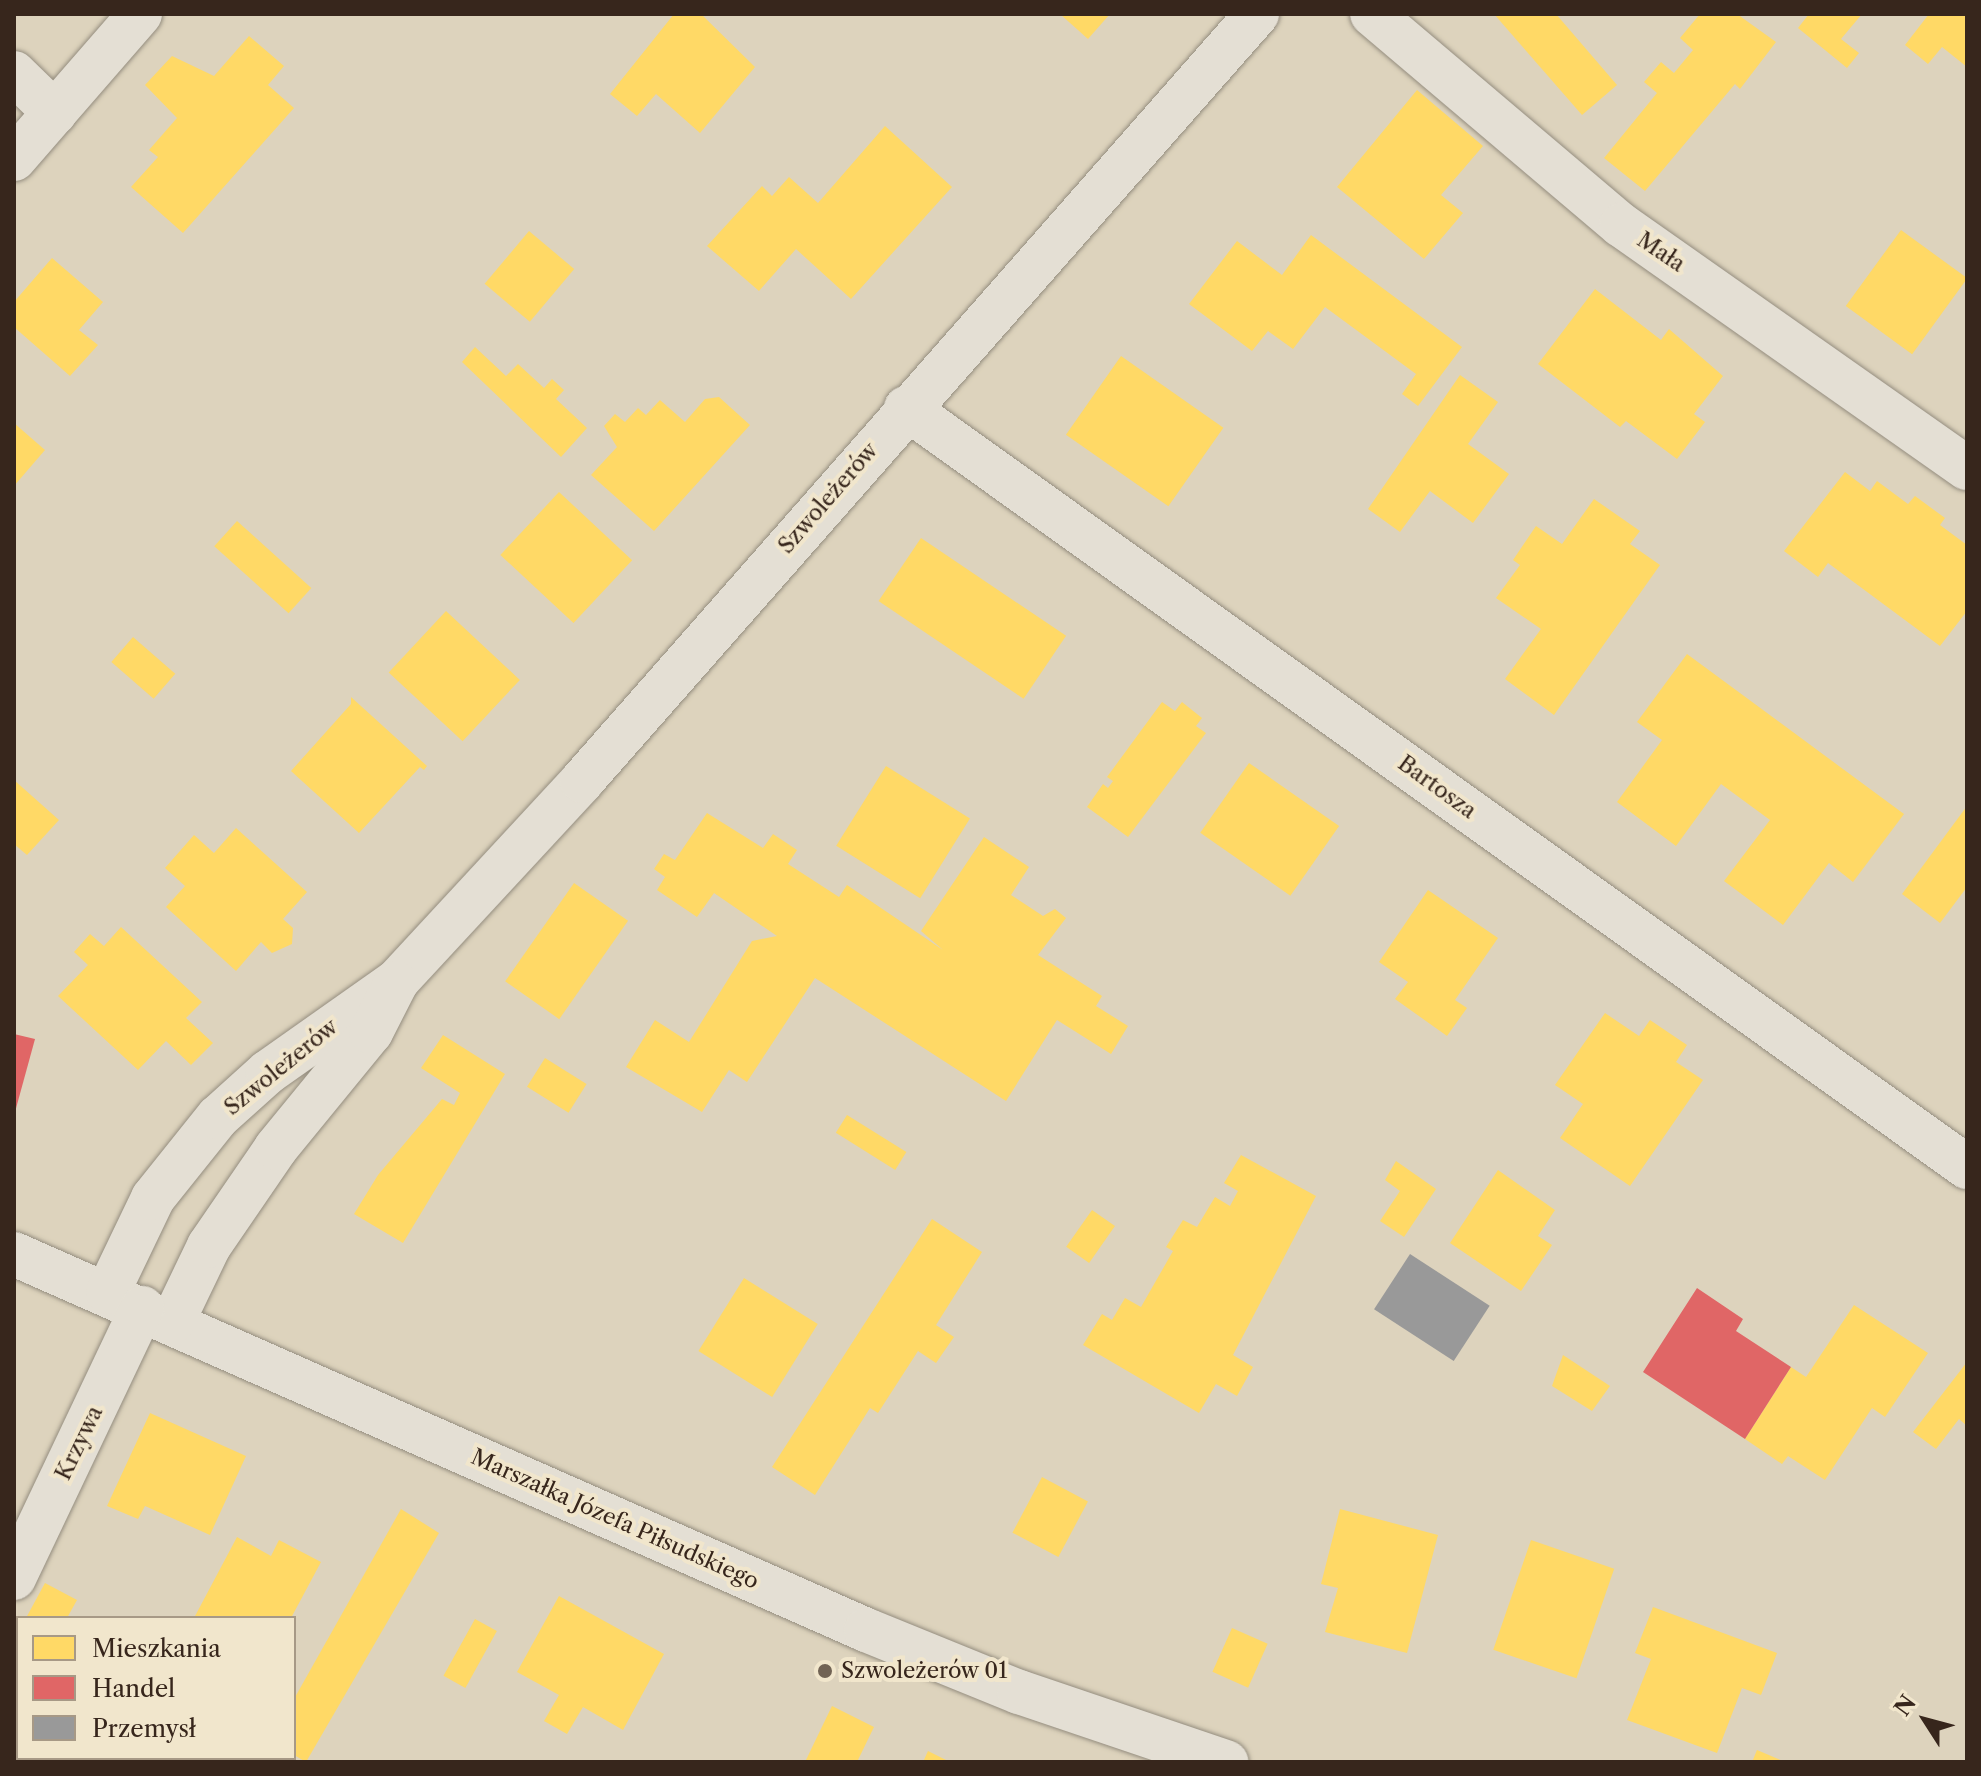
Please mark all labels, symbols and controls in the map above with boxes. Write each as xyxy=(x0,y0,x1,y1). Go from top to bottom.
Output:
street label: Mała xyxy=(1632,227,1690,277)
street label: Szwoleżerów xyxy=(773,437,883,559)
street label: Bartosza xyxy=(1393,750,1481,824)
street label: Szwoleżerów xyxy=(219,1013,343,1121)
street label: Krzywa xyxy=(50,1402,108,1484)
street label: Marszałka Józefa Piłsudskiego xyxy=(467,1443,763,1595)
legend xyxy=(16,1616,296,1760)
text: Mieszkania xyxy=(92,1634,221,1663)
place label: Szwoleżerów 01 xyxy=(841,1658,1008,1684)
marker: Szwoleżerów 01 xyxy=(816,1662,834,1680)
text: Handel xyxy=(92,1674,175,1703)
north arrow xyxy=(1885,1680,1965,1760)
text: N xyxy=(1889,1690,1922,1721)
text: Przemysł xyxy=(92,1714,196,1743)

